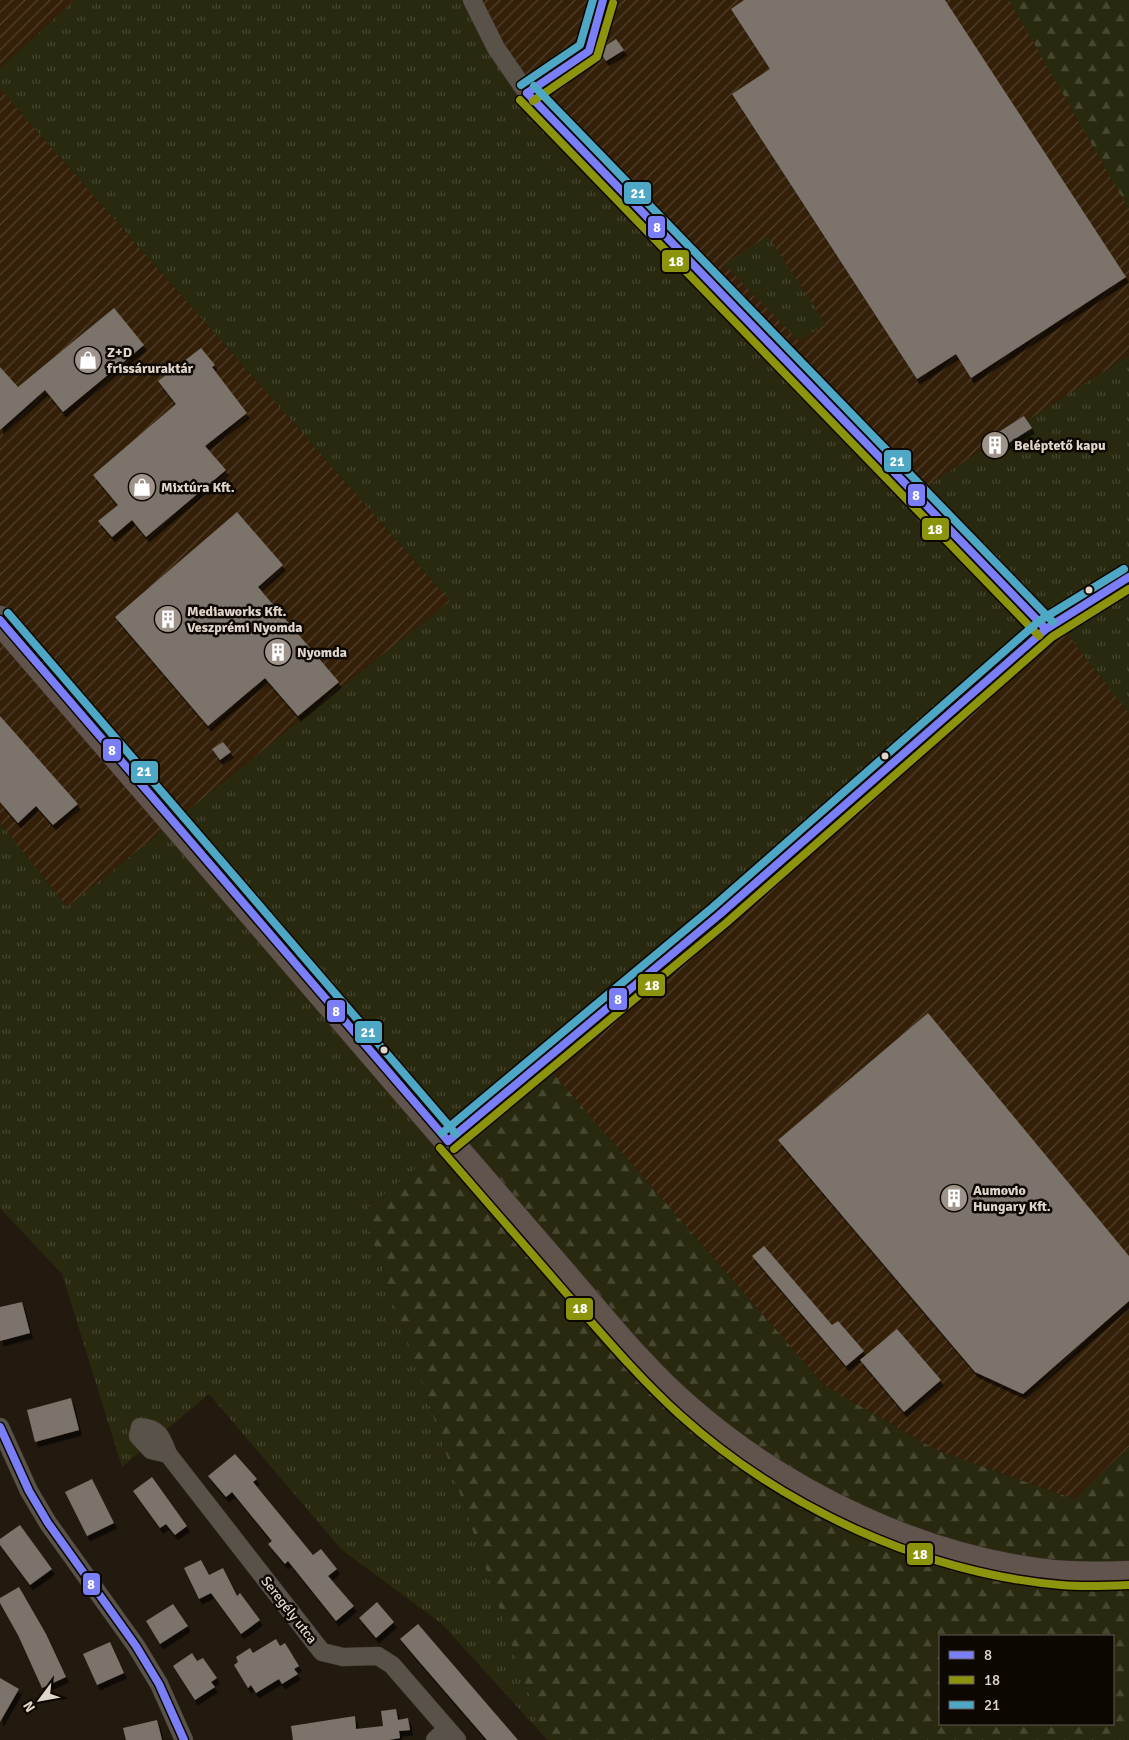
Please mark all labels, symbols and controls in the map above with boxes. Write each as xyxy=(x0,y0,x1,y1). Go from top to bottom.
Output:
line badge: 21 xyxy=(623,181,652,205)
text: 21 xyxy=(630,185,646,202)
line badge: 8 xyxy=(647,215,666,239)
text: 8 xyxy=(653,219,661,236)
line badge: 18 xyxy=(661,249,690,273)
text: 18 xyxy=(668,253,684,270)
place label: Z+D frissáruraktár xyxy=(106,344,194,377)
shop icon: Z+D frissáruraktár xyxy=(73,345,103,375)
building icon: Beléptető kapu xyxy=(980,430,1010,460)
place label: Beléptető kapu xyxy=(1014,437,1106,454)
line badge: 21 xyxy=(883,449,912,473)
text: 21 xyxy=(889,453,905,470)
shop icon: Mixtúra Kft. xyxy=(127,472,157,502)
place label: Mixtúra Kft. xyxy=(161,479,235,496)
line badge: 8 xyxy=(907,483,926,507)
text: 8 xyxy=(912,487,920,504)
line badge: 18 xyxy=(921,517,950,541)
text: 18 xyxy=(927,521,943,538)
unlabelled marker xyxy=(1084,585,1094,595)
place label: Mediaworks Kft. Veszprémi Nyomda xyxy=(187,603,303,636)
building icon: Mediaworks Kft. Veszprémi Nyomda xyxy=(153,604,183,634)
building icon: Nyomda xyxy=(263,637,293,667)
place label: Nyomda xyxy=(297,644,347,661)
line badge: 8 xyxy=(102,738,122,762)
text: 8 xyxy=(108,742,116,759)
unlabelled marker xyxy=(880,751,890,761)
line badge: 21 xyxy=(130,760,159,784)
text: 21 xyxy=(136,763,152,780)
line badge: 18 xyxy=(637,973,666,997)
text: 18 xyxy=(644,977,660,994)
line badge: 8 xyxy=(608,987,628,1011)
text: 8 xyxy=(614,991,622,1008)
line badge: 8 xyxy=(326,999,346,1023)
text: 8 xyxy=(332,1003,340,1020)
line badge: 21 xyxy=(354,1020,383,1044)
text: 21 xyxy=(360,1024,376,1041)
unlabelled marker xyxy=(379,1045,389,1055)
place label: Aumovio Hungary Kft. xyxy=(973,1182,1051,1215)
building icon: Aumovio Hungary Kft. xyxy=(939,1183,969,1213)
line badge: 18 xyxy=(565,1297,594,1321)
text: 18 xyxy=(572,1300,588,1317)
line badge: 18 xyxy=(906,1542,934,1566)
text: 18 xyxy=(912,1546,928,1563)
line badge: 8 xyxy=(82,1572,101,1596)
street label: Seregély utca xyxy=(257,1573,321,1647)
text: 8 xyxy=(87,1576,95,1593)
legend xyxy=(939,1635,1114,1725)
text: 8 xyxy=(984,1646,992,1664)
text: 18 xyxy=(984,1671,1000,1689)
north arrow xyxy=(15,1675,65,1725)
text: 21 xyxy=(984,1696,1000,1714)
text: N xyxy=(20,1698,39,1715)

